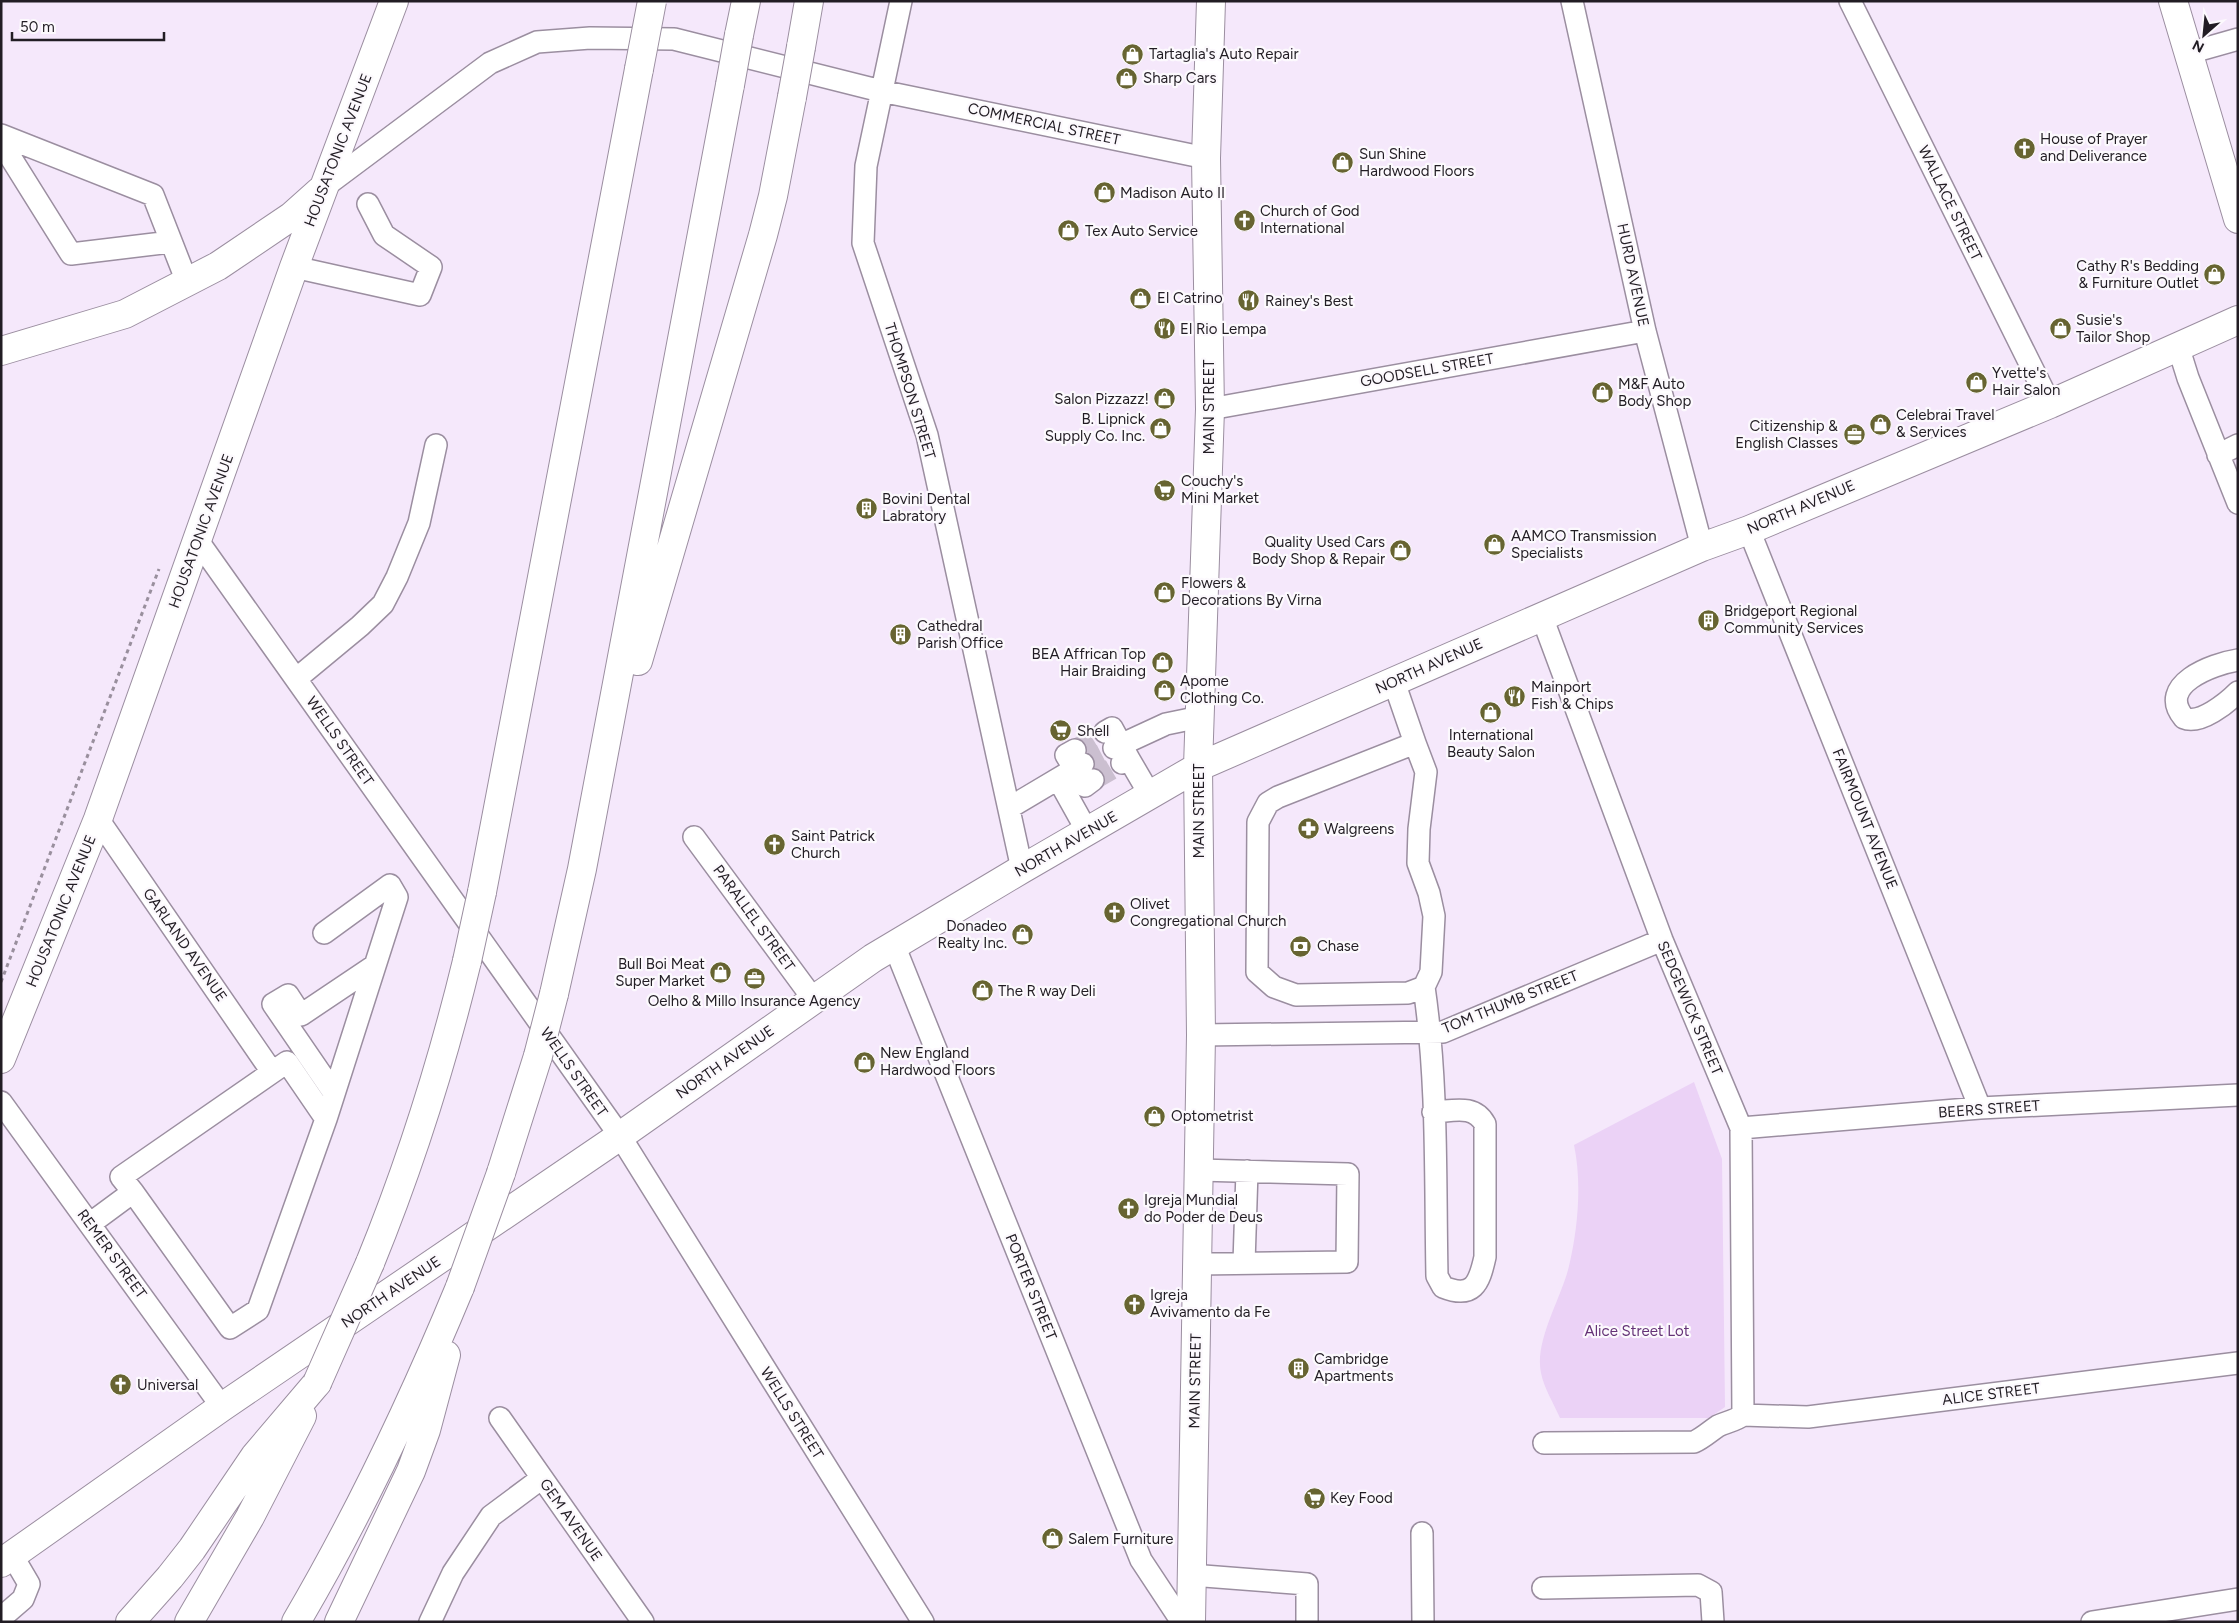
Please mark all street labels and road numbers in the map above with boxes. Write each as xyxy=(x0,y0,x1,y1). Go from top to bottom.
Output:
street label: HOUSATONIC AVENUE xyxy=(300,71,376,229)
street label: COMMERCIAL STREET xyxy=(966,99,1123,149)
street label: WALLACE STREET xyxy=(1914,143,1986,264)
street label: HURD AVENUE xyxy=(1613,222,1653,328)
street label: THOMPSON STREET xyxy=(881,321,940,462)
street label: GOODSELL STREET xyxy=(1359,349,1496,391)
street label: MAIN STREET xyxy=(1200,359,1218,455)
street label: HOUSATONIC AVENUE xyxy=(165,451,237,611)
street label: NORTH AVENUE xyxy=(1744,476,1858,538)
street label: NORTH AVENUE xyxy=(1372,634,1486,698)
street label: WELLS STREET xyxy=(303,693,378,790)
street label: FAIRMOUNT AVENUE xyxy=(1829,746,1901,892)
street label: MAIN STREET xyxy=(1190,763,1208,859)
street label: NORTH AVENUE xyxy=(1011,807,1121,881)
street label: HOUSATONIC AVENUE xyxy=(22,832,100,990)
street label: PARALLEL STREET xyxy=(709,861,799,975)
street label: GARLAND AVENUE xyxy=(139,885,231,1005)
street label: SEDGEWICK STREET xyxy=(1654,938,1727,1078)
street label: TOM THUMB STREET xyxy=(1439,966,1581,1037)
street label: NORTH AVENUE xyxy=(672,1021,778,1103)
street label: WELLS STREET xyxy=(537,1024,612,1121)
street label: BEERS STREET xyxy=(1937,1096,2041,1122)
street label: REMER STREET xyxy=(74,1206,151,1303)
street label: PORTER STREET xyxy=(1002,1231,1061,1343)
street label: NORTH AVENUE xyxy=(338,1252,444,1332)
street label: MAIN STREET xyxy=(1185,1333,1205,1429)
street label: WELLS STREET xyxy=(757,1364,828,1463)
street label: ALICE STREET xyxy=(1941,1379,2042,1409)
street label: GEM AVENUE xyxy=(536,1475,606,1565)

